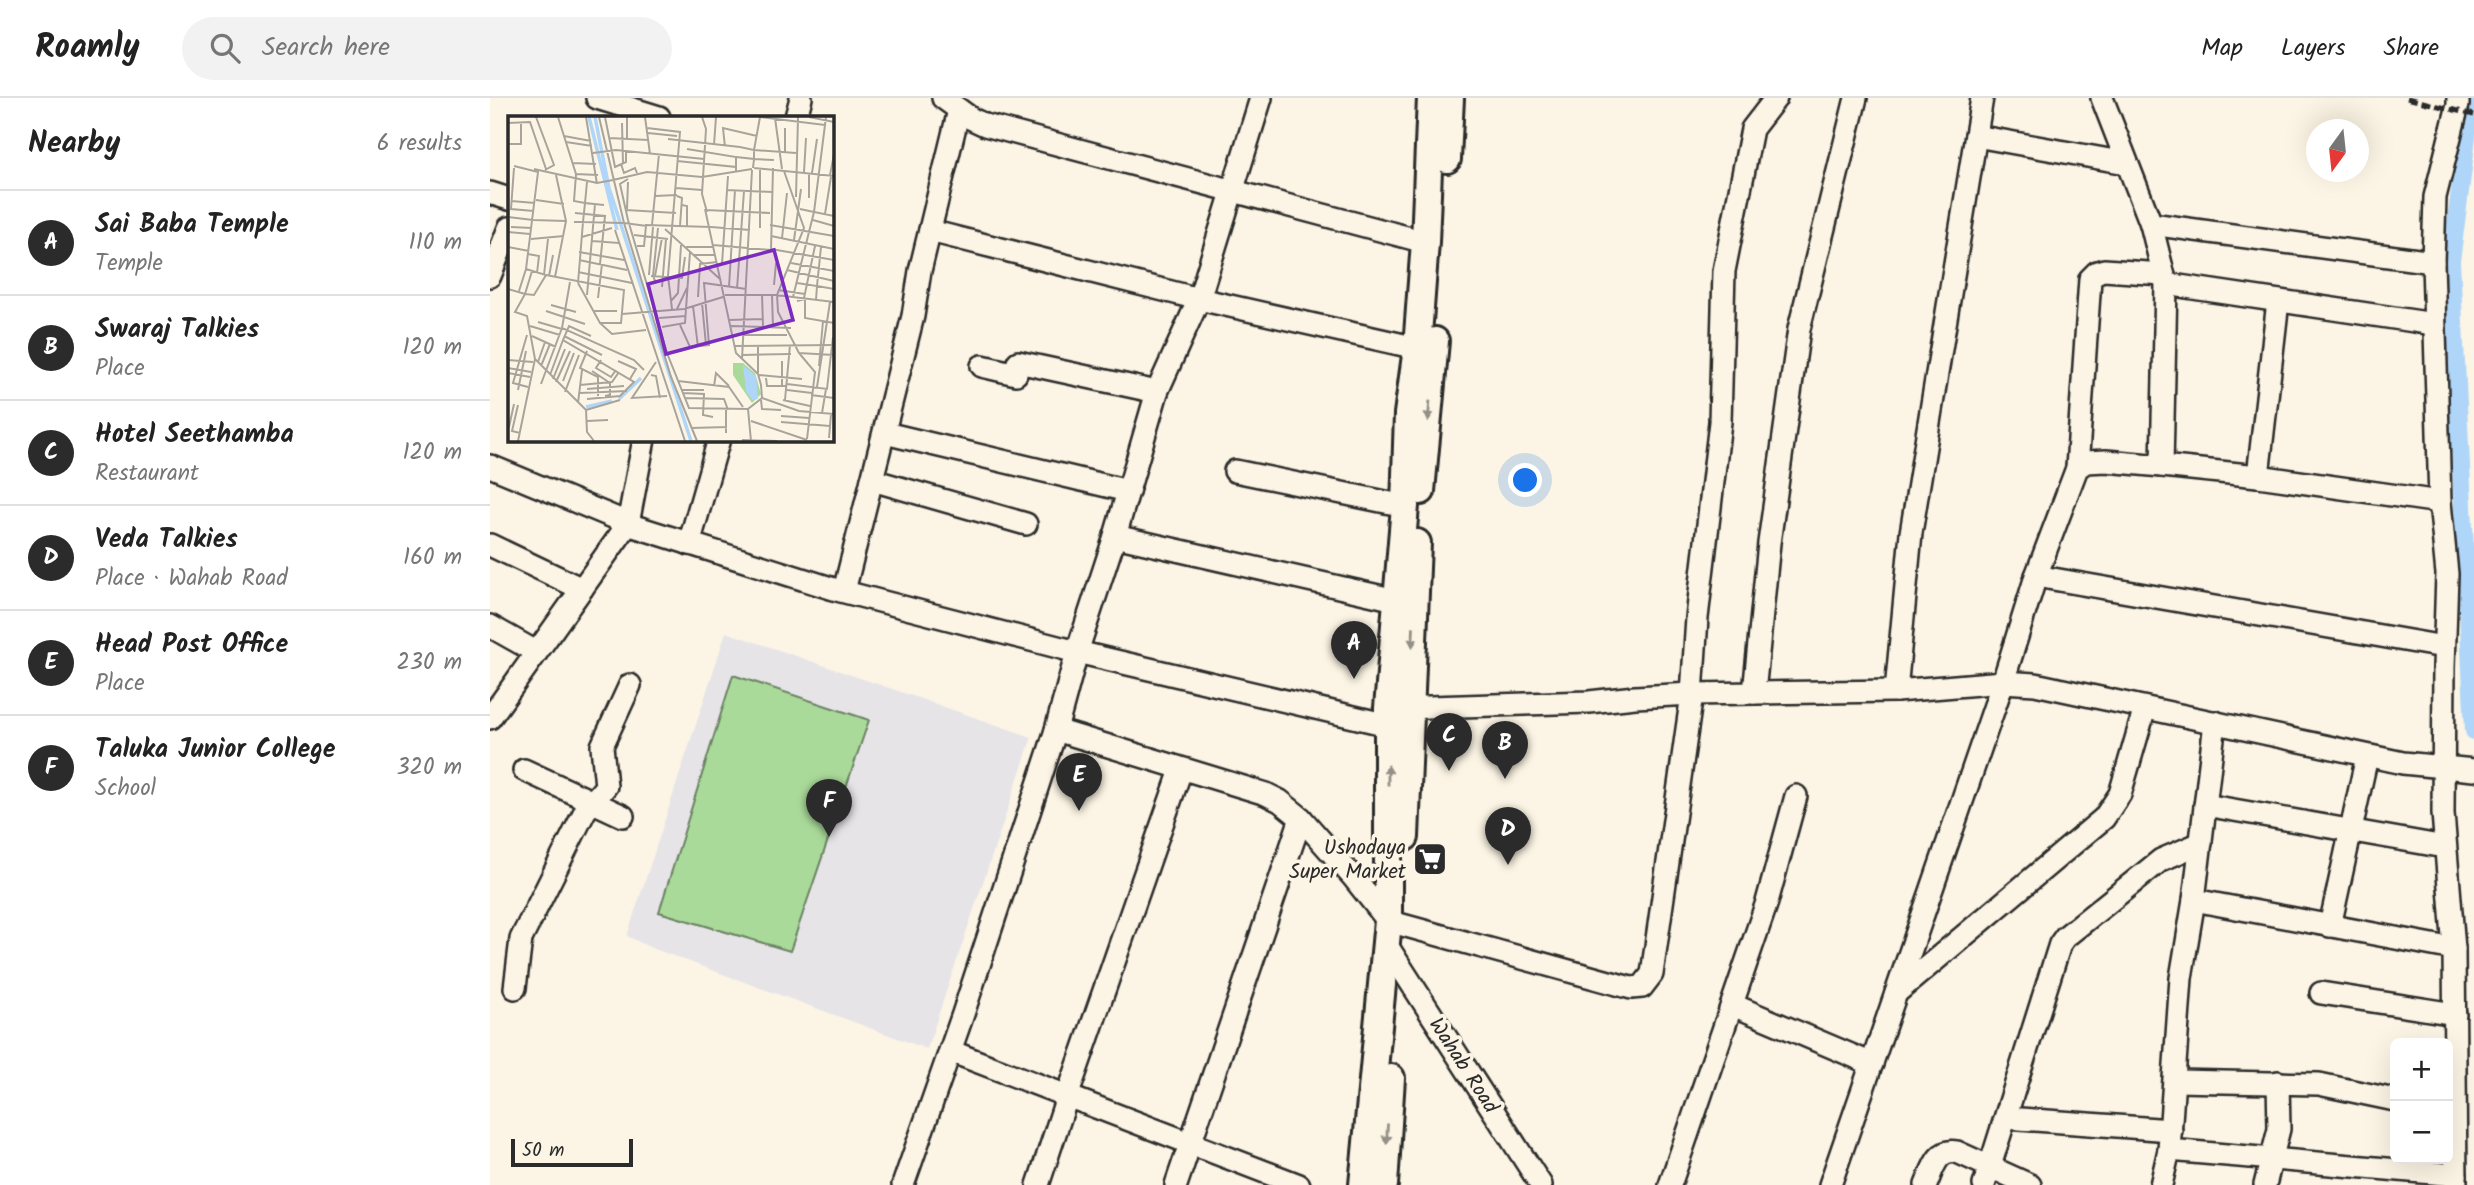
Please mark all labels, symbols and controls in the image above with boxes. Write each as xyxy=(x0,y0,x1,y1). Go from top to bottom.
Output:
search box xyxy=(182,17,672,80)
text: Roamly xyxy=(35,22,140,75)
text: Search here xyxy=(262,27,390,69)
icon: search xyxy=(206,29,244,67)
text: Map xyxy=(2201,29,2243,68)
text: Layers xyxy=(2281,29,2345,68)
text: Share xyxy=(2383,29,2439,68)
inset map xyxy=(508,116,833,441)
north arrow xyxy=(2306,119,2369,182)
text: Nearby xyxy=(28,120,120,168)
text: 6 results xyxy=(377,126,462,162)
text: Sai Baba Temple xyxy=(95,204,289,246)
text: A xyxy=(44,225,58,261)
text: 110 m xyxy=(409,225,462,261)
text: Temple xyxy=(95,246,163,282)
text: Swaraj Talkies xyxy=(95,309,259,351)
text: B xyxy=(44,330,58,366)
text: 120 m xyxy=(402,330,462,366)
text: Place xyxy=(95,351,145,387)
one-way arrow xyxy=(1423,400,1434,422)
text: Hotel Seethamba xyxy=(95,414,294,456)
text: C xyxy=(44,435,58,471)
text: 120 m xyxy=(402,435,462,471)
text: Restaurant xyxy=(95,456,199,492)
your location xyxy=(1508,463,1542,497)
text: Veda Talkies xyxy=(95,519,238,561)
text: D xyxy=(43,540,59,576)
text: 160 m xyxy=(403,540,462,576)
text: Place · Wahab Road xyxy=(95,561,288,597)
pin: A xyxy=(1331,621,1377,679)
text: Head Post Office xyxy=(95,624,288,666)
one-way arrow xyxy=(1408,627,1419,649)
text: E xyxy=(45,645,57,681)
text: 230 m xyxy=(396,645,462,681)
text: Place xyxy=(95,666,145,702)
pin: C xyxy=(1426,713,1472,771)
pin: B xyxy=(1482,721,1528,779)
text: Taluka Junior College xyxy=(95,729,335,771)
text: F xyxy=(45,750,57,786)
text: 320 m xyxy=(396,750,462,786)
pin: E xyxy=(1056,753,1102,811)
one-way arrow xyxy=(1382,764,1394,786)
text: School xyxy=(95,771,156,807)
pin: F xyxy=(806,779,852,837)
pin: D xyxy=(1485,807,1531,865)
place label: Ushodaya Super Market xyxy=(1289,832,1407,889)
supermarket icon: Ushodaya Super Market xyxy=(1411,840,1449,878)
street label: Wahab Road xyxy=(1419,1011,1507,1121)
map controls xyxy=(2390,1038,2453,1164)
button: + xyxy=(2390,1038,2453,1101)
button: − xyxy=(2390,1101,2453,1164)
one-way arrow xyxy=(1382,1123,1393,1145)
scale bar xyxy=(511,1136,634,1168)
text: 50 m xyxy=(522,1136,564,1166)

